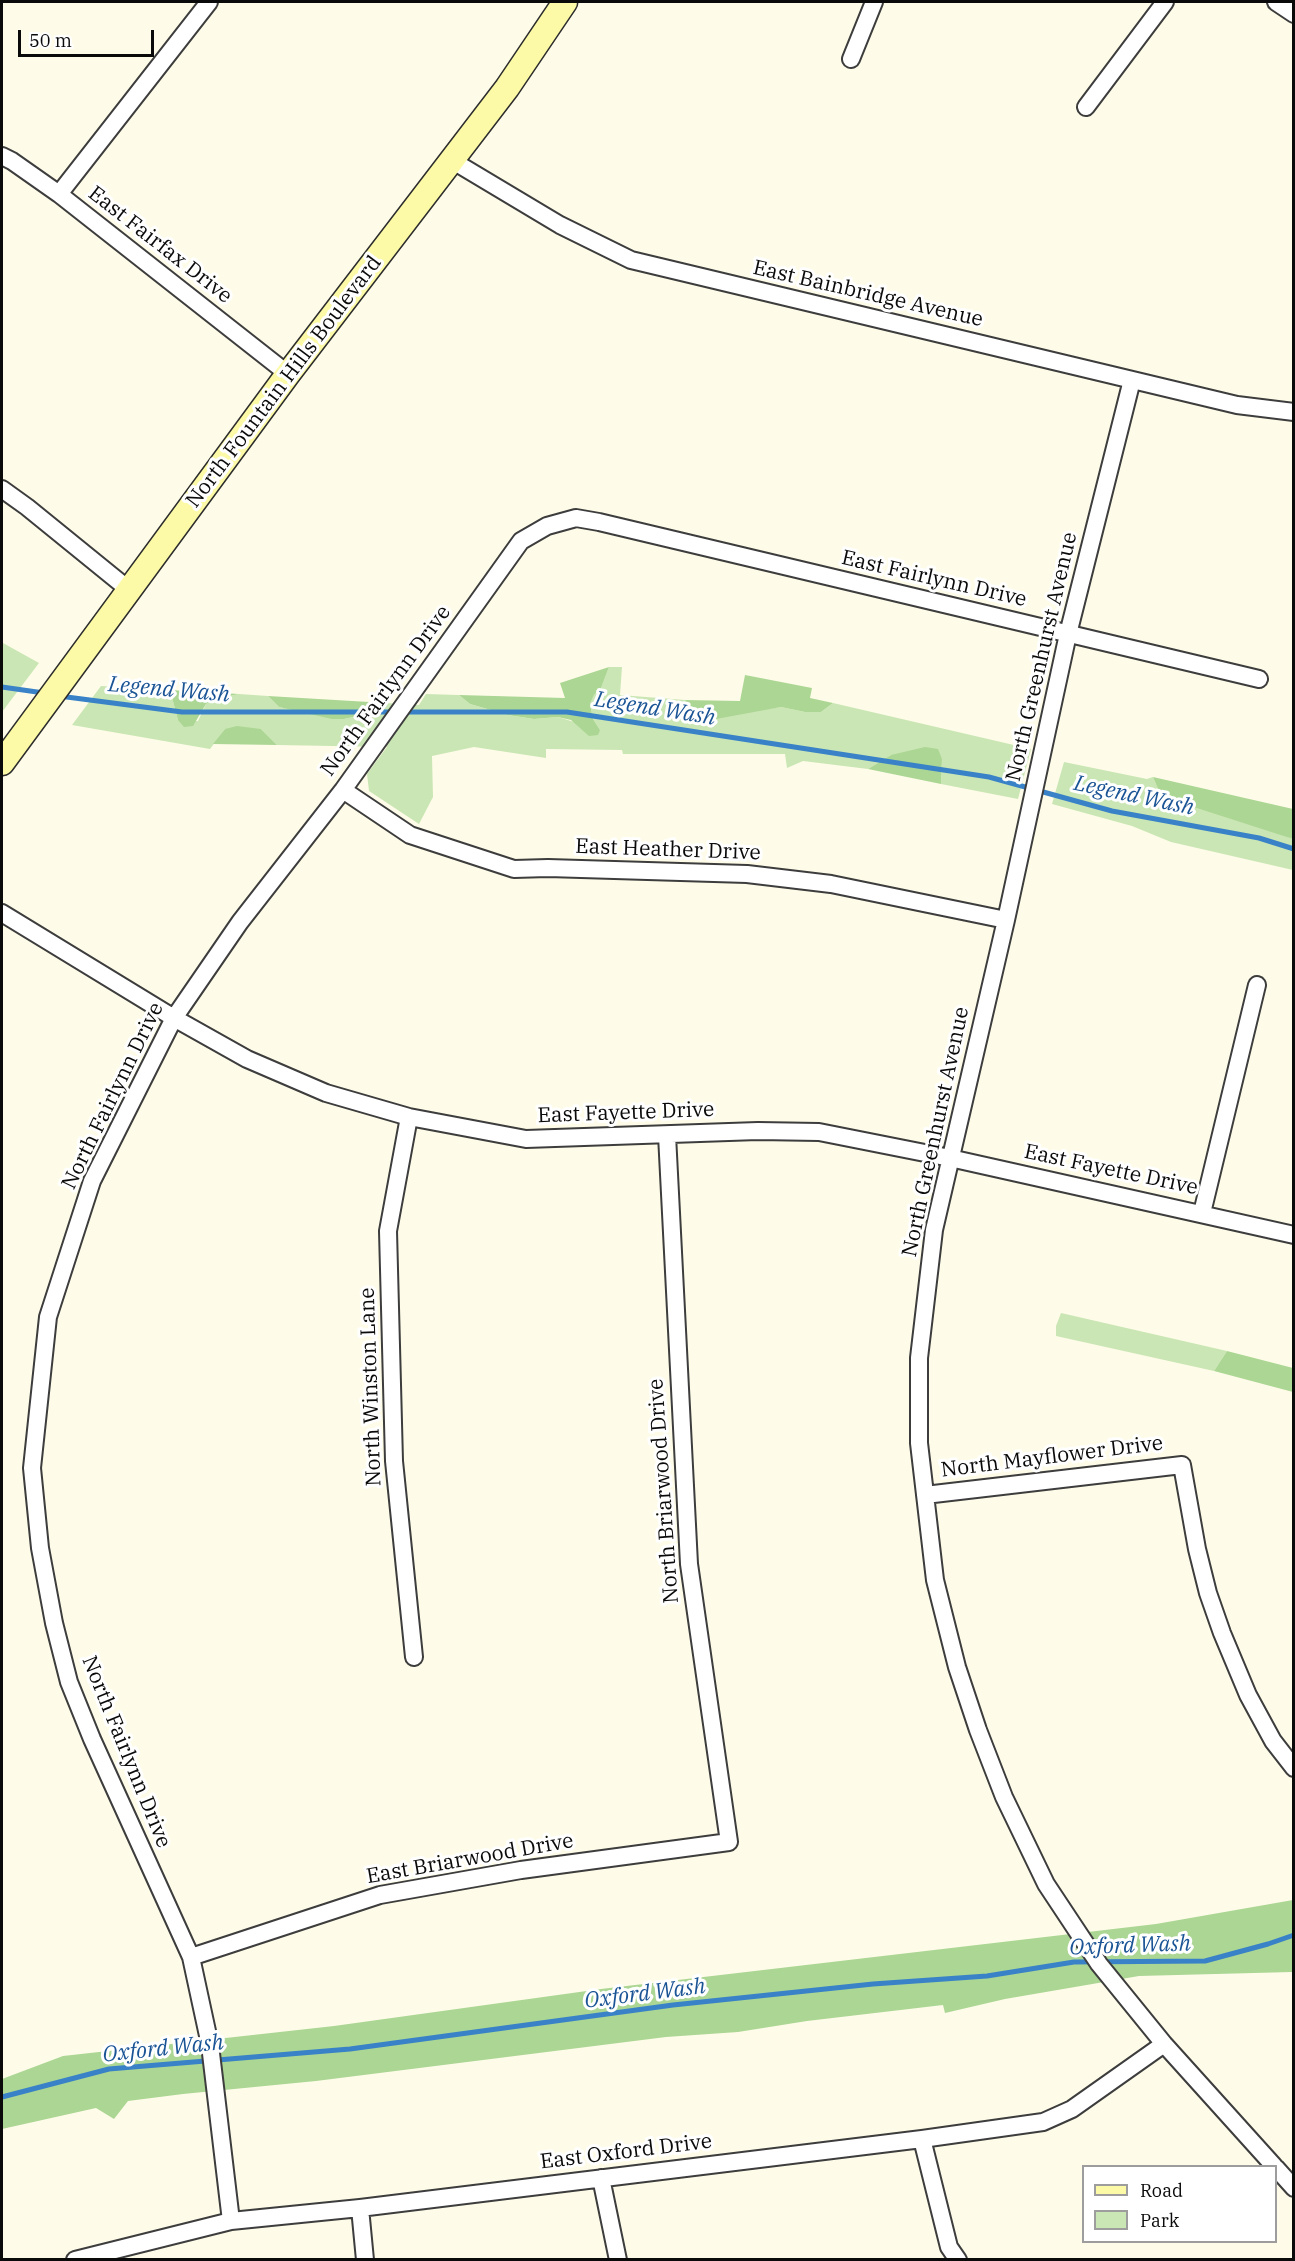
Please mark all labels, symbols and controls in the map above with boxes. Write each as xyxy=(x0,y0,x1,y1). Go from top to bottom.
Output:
scale bar xyxy=(21,18,158,56)
text: 50 m xyxy=(29,29,72,52)
street label: East Fairfax Drive xyxy=(83,181,237,309)
street label: North Fountain Hills Boulevard xyxy=(181,251,387,513)
street label: East Bainbridge Avenue xyxy=(750,255,986,333)
street label: North Greenhurst Avenue xyxy=(1001,530,1083,784)
street label: East Fairlynn Drive xyxy=(839,545,1029,613)
street label: North Fairlynn Drive xyxy=(316,601,456,781)
water label: Legend Wash xyxy=(107,672,231,708)
water label: Legend Wash xyxy=(593,686,717,732)
water label: Legend Wash xyxy=(1072,770,1196,822)
street label: East Heather Drive xyxy=(575,834,761,866)
street label: North Fairlynn Drive xyxy=(57,998,169,1194)
street label: North Greenhurst Avenue xyxy=(897,1005,975,1259)
street label: East Fayette Drive xyxy=(537,1097,715,1129)
street label: East Fayette Drive xyxy=(1022,1139,1200,1201)
street label: North Winston Lane xyxy=(355,1287,387,1487)
street label: North Briarwood Drive xyxy=(644,1378,684,1604)
street label: North Mayflower Drive xyxy=(940,1431,1164,1483)
street label: North Fairlynn Drive xyxy=(76,1652,176,1852)
street label: East Briarwood Drive xyxy=(365,1828,575,1890)
water label: Oxford Wash xyxy=(1069,1931,1191,1961)
water label: Oxford Wash xyxy=(583,1973,707,2015)
water label: Oxford Wash xyxy=(101,2030,225,2068)
street label: East Oxford Drive xyxy=(539,2129,713,2175)
legend xyxy=(1082,2165,1277,2243)
text: Road xyxy=(1140,2179,1183,2202)
text: Park xyxy=(1140,2209,1179,2232)

